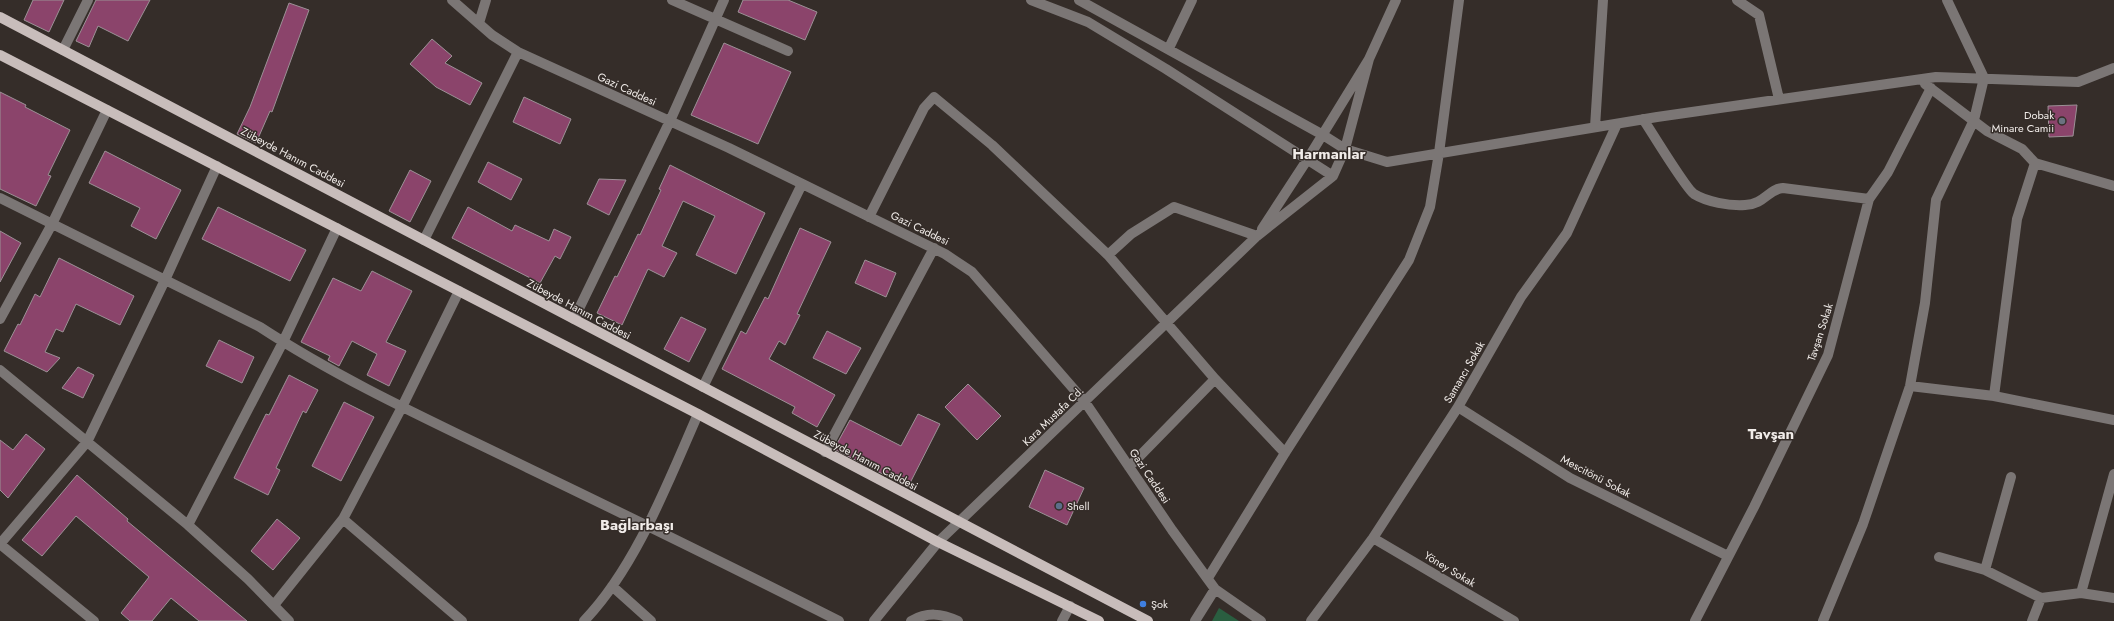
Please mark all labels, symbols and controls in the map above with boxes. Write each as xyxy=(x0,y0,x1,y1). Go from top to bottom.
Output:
street label: Gazi Caddesi xyxy=(595,68,659,110)
place label: Dobak Minare Camii xyxy=(1991,107,2054,136)
marker: Dobak Minare Camii xyxy=(2057,116,2067,126)
street label: Zübeyde Hanım Caddesi xyxy=(238,123,348,191)
district label: Harmanlar xyxy=(1292,143,1367,165)
street label: Gazi Caddesi xyxy=(888,207,952,249)
street label: Zübeyde Hanım Caddesi xyxy=(524,275,634,343)
street label: Tavşan Sokak xyxy=(1803,301,1837,363)
street label: Samancı Sokak xyxy=(1440,338,1488,406)
street label: Kara Mustafa Cd. xyxy=(1019,383,1087,449)
district label: Tavşan xyxy=(1748,423,1794,445)
street label: Zübeyde Hanım Caddesi xyxy=(811,426,921,494)
street label: Gazi Caddesi xyxy=(1126,445,1174,507)
street label: Mescitönü Sokak xyxy=(1558,451,1634,501)
place label: Shell xyxy=(1067,498,1090,514)
marker: Shell xyxy=(1054,501,1064,511)
district label: Bağlarbaşı xyxy=(600,514,674,536)
street label: Yöney Sokak xyxy=(1421,547,1479,591)
place label: Şok xyxy=(1151,596,1168,612)
marker: Şok xyxy=(1138,599,1148,609)

